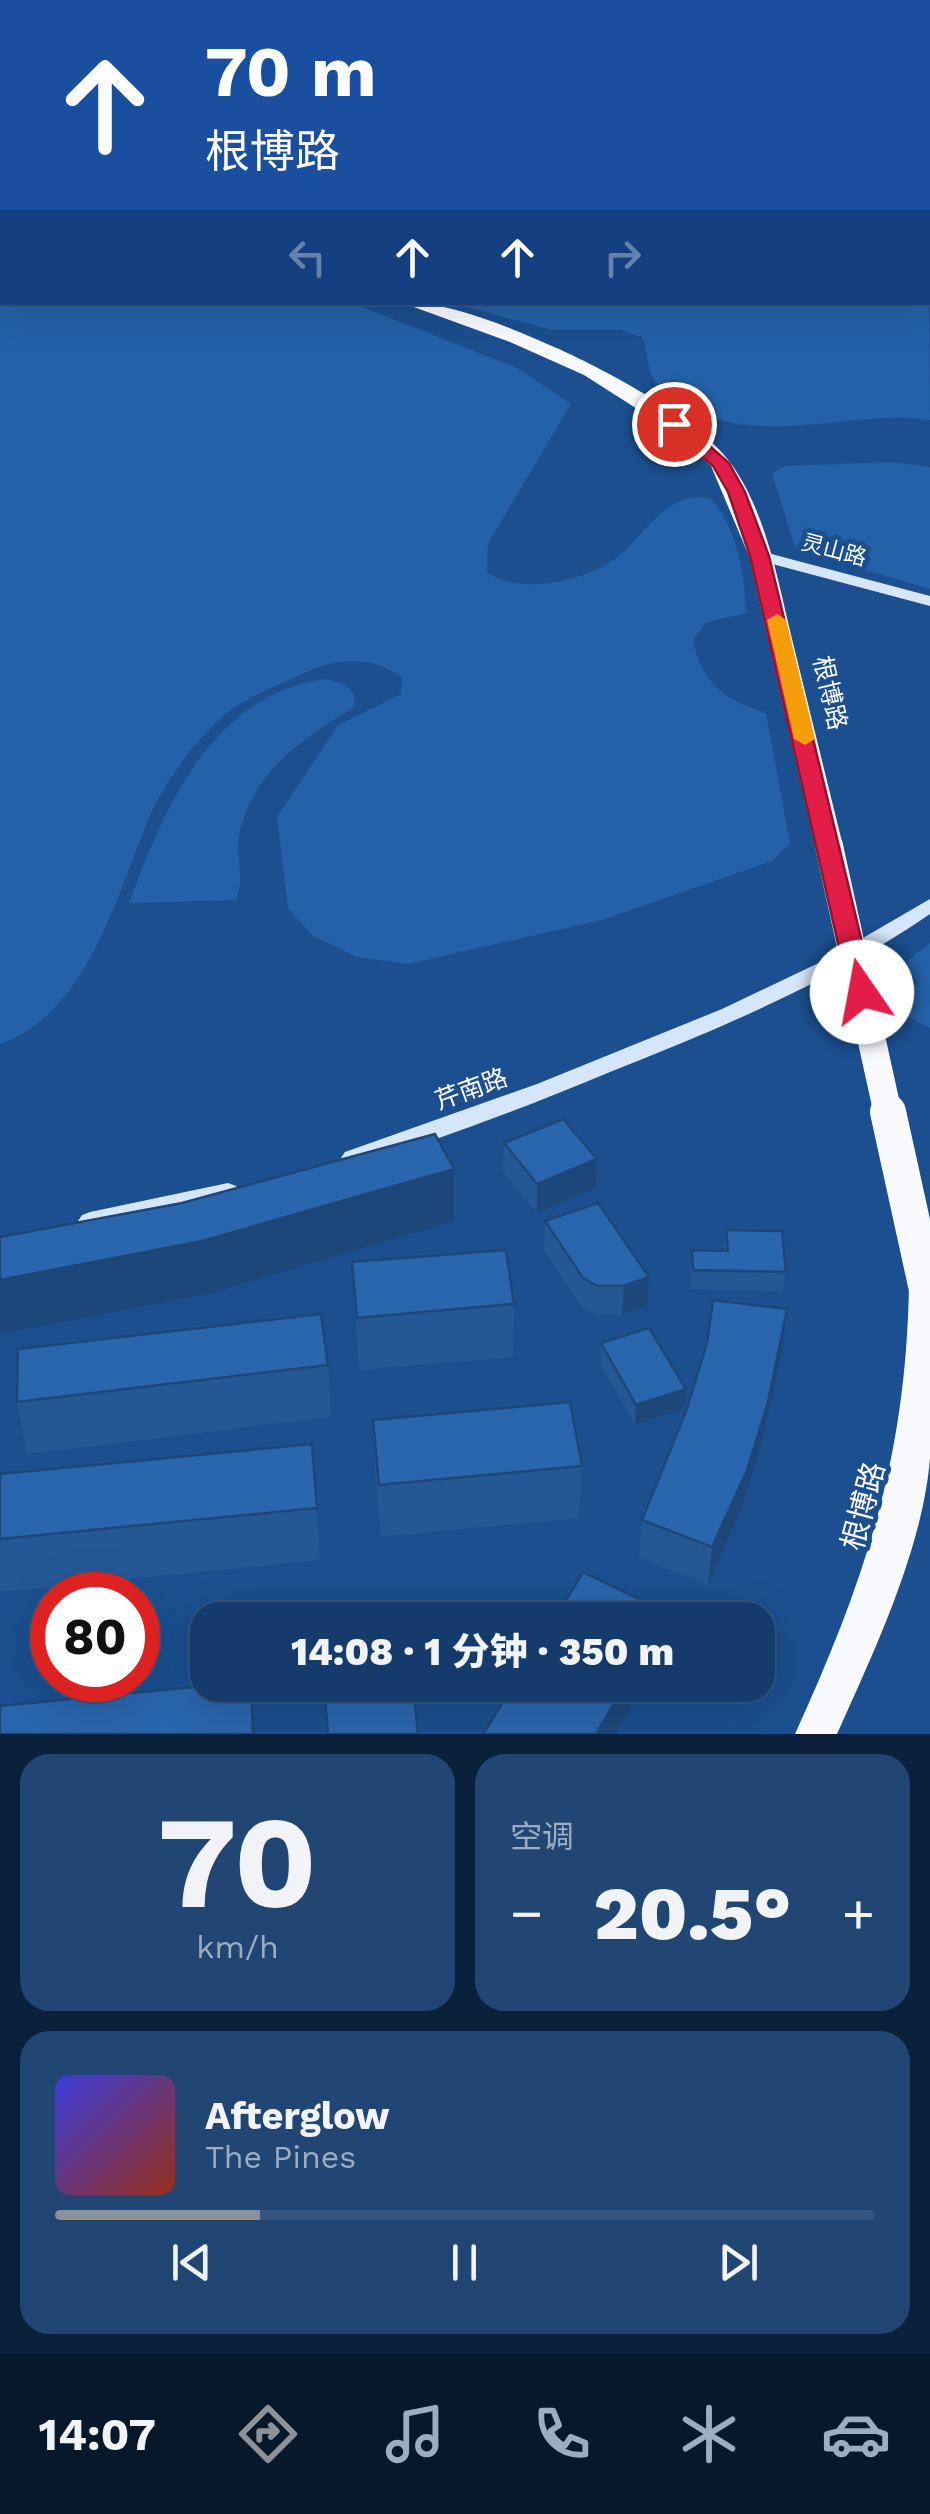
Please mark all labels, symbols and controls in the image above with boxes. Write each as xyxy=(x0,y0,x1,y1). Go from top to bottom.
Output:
text: 70 m xyxy=(205,31,377,113)
icon: ahead xyxy=(40,40,170,170)
text: 根博路 xyxy=(205,125,340,178)
icon: left xyxy=(280,230,335,285)
icon: ahead xyxy=(385,230,440,285)
icon: ahead xyxy=(490,230,545,285)
icon: right xyxy=(595,230,650,285)
pin xyxy=(632,382,717,467)
icon: arrive xyxy=(647,397,702,452)
street label: 灵山路 xyxy=(799,529,869,571)
street label: 根博路 xyxy=(807,653,853,733)
position arrow xyxy=(810,940,914,1044)
street label: 芹南路 xyxy=(431,1063,511,1115)
street label: 根博路 xyxy=(834,1458,892,1554)
speed limit sign: 80 xyxy=(30,1572,160,1702)
text: 14:08 · 1 分钟 · 350 m xyxy=(291,1630,674,1674)
text: 70 xyxy=(158,1786,317,1939)
text: 空调 xyxy=(510,1818,574,1856)
text: 20.5° xyxy=(594,1869,791,1957)
text: − xyxy=(510,1881,543,1945)
text: + xyxy=(842,1881,875,1945)
text: km/h xyxy=(196,1928,279,1966)
text: Afterglow xyxy=(205,2094,390,2138)
text: The Pines xyxy=(205,2138,356,2176)
icon: previous xyxy=(164,2235,219,2290)
icon: pause xyxy=(437,2235,492,2290)
icon: next xyxy=(711,2235,766,2290)
icon: directions xyxy=(233,2399,303,2469)
icon: music xyxy=(380,2399,450,2469)
icon: phone xyxy=(527,2399,597,2469)
icon: climate xyxy=(674,2399,744,2469)
icon: car xyxy=(821,2399,891,2469)
text: 14:07 xyxy=(39,2408,156,2461)

